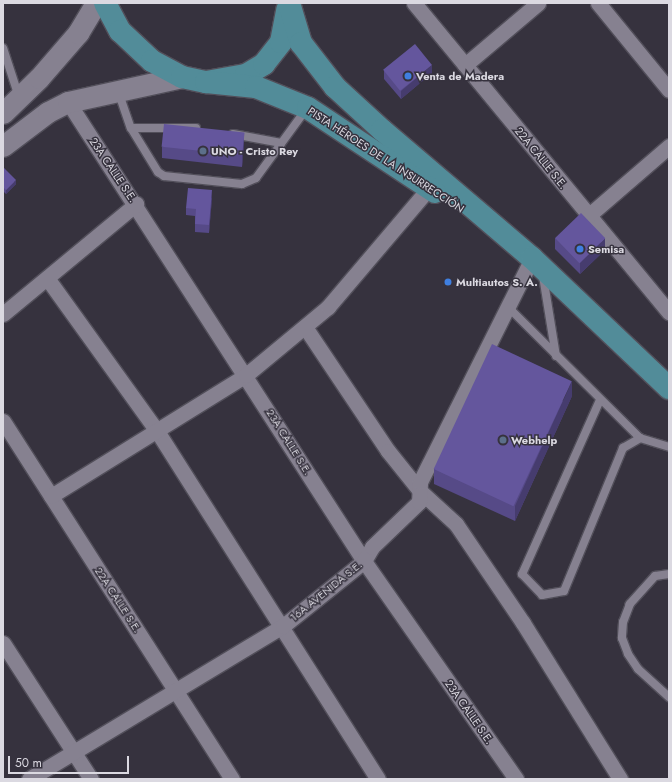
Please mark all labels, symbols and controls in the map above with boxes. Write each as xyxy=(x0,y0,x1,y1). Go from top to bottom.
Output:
place label: Venta de Madera xyxy=(416,69,504,83)
marker: Venta de Madera xyxy=(403,71,413,81)
street label: PISTA HÉROES DE LA INSURRECCIÓN xyxy=(305,104,467,216)
street label: 22A CALLE S.E. xyxy=(512,124,570,192)
street label: 23A CALLE S.E. xyxy=(86,135,140,205)
place label: UNO - Cristo Rey xyxy=(211,144,298,158)
marker: UNO - Cristo Rey xyxy=(198,146,208,156)
place label: Semisa xyxy=(588,242,624,256)
marker: Semisa xyxy=(575,244,585,254)
place label: Multiautos S. A. xyxy=(456,275,538,289)
marker: Multiautos S. A. xyxy=(443,277,453,287)
street label: 23A CALLE S.E. xyxy=(263,407,315,477)
place label: Webhelp xyxy=(511,433,557,447)
marker: Webhelp xyxy=(498,435,508,445)
street label: 16A AVENIDA S.E. xyxy=(287,558,365,624)
street label: 22A CALLE S.E. xyxy=(92,565,144,635)
street label: 23A CALLE S.E. xyxy=(442,677,496,747)
scale bar xyxy=(10,748,131,774)
text: 50 m xyxy=(15,754,42,772)

